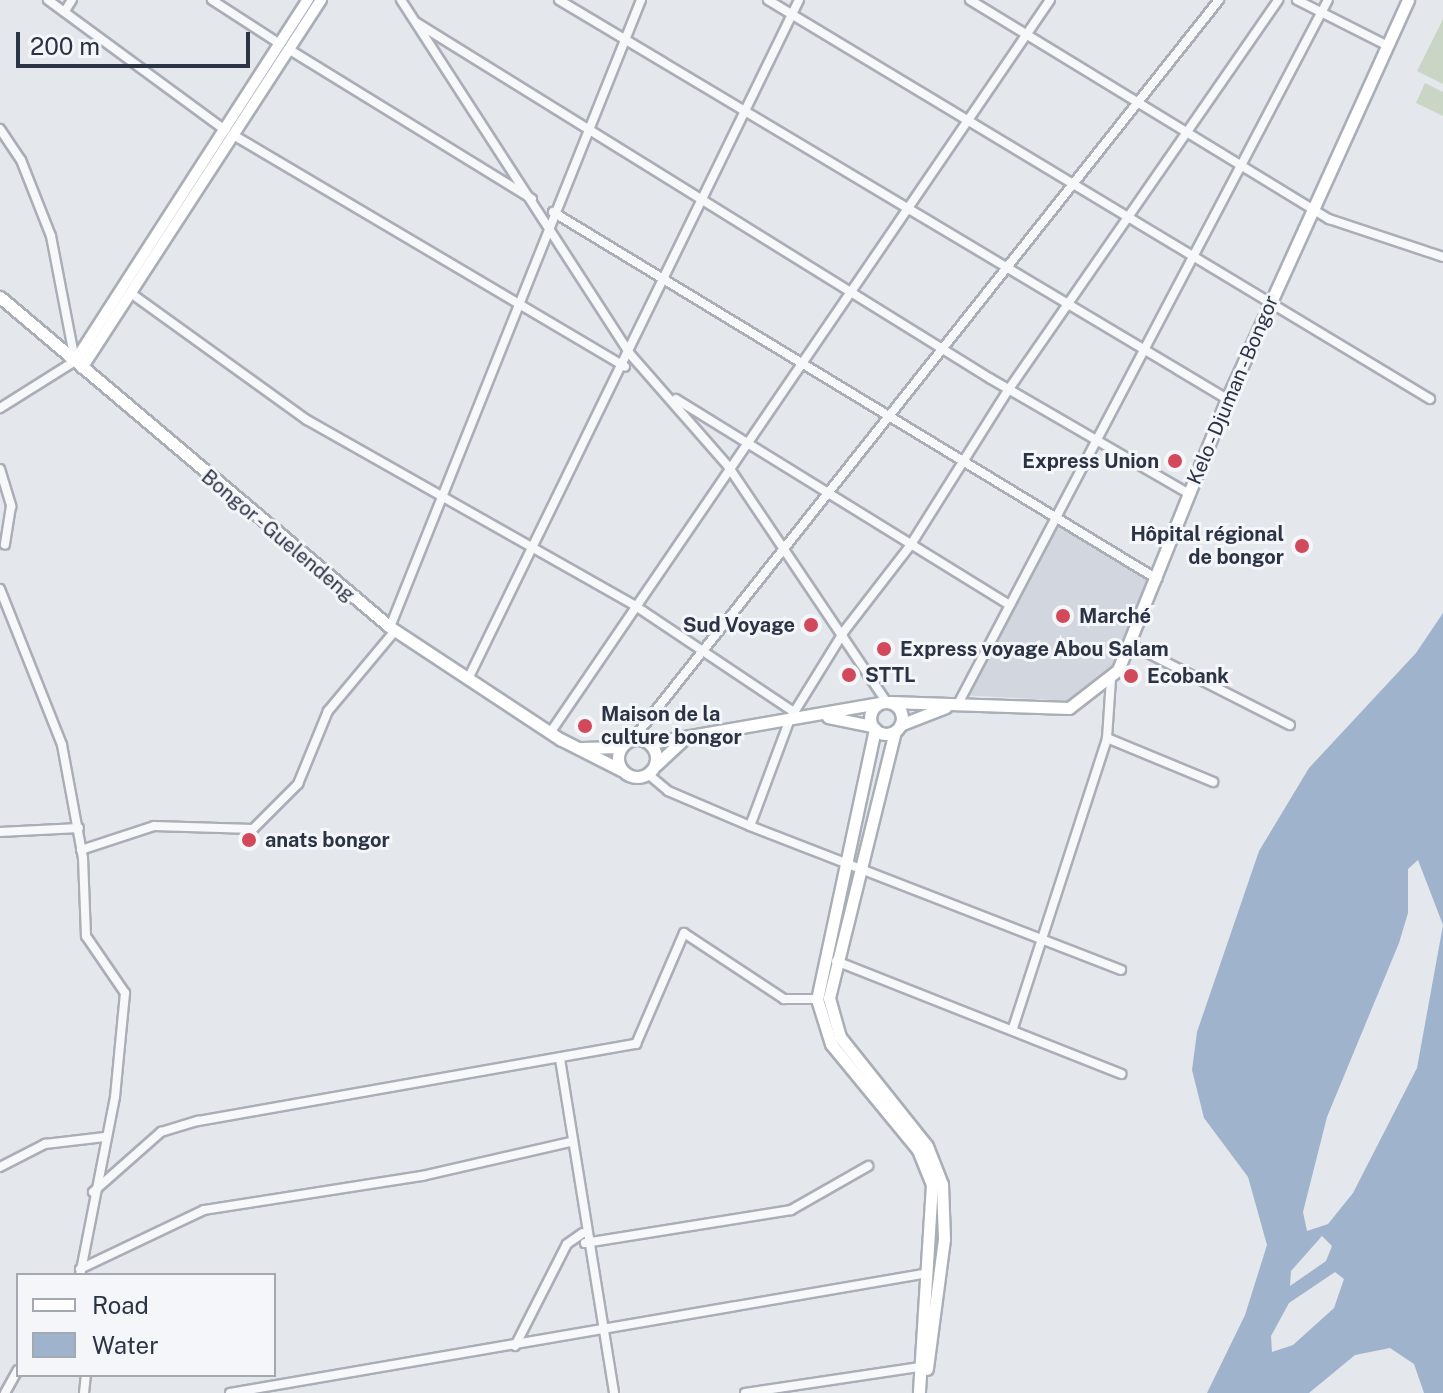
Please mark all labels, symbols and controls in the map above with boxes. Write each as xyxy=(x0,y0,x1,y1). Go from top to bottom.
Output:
scale bar xyxy=(20,16,254,66)
text: 200 m xyxy=(30,32,100,60)
street label: Kelo - Djuman - Bongor xyxy=(1180,287,1286,493)
place label: Express Union xyxy=(1022,449,1159,473)
marker: Express Union xyxy=(1166,452,1184,470)
street label: Bongor - Guelendeng xyxy=(194,463,362,609)
place label: Hôpital régional de bongor xyxy=(1130,522,1284,569)
marker: Hôpital régional de bongor xyxy=(1291,535,1313,557)
place label: Marché xyxy=(1079,604,1151,628)
marker: Marché xyxy=(1054,607,1072,625)
place label: Sud Voyage xyxy=(682,613,795,637)
marker: Sud Voyage xyxy=(802,616,820,634)
place label: Express voyage Abou Salam xyxy=(900,637,1169,661)
marker: Express voyage Abou Salam xyxy=(875,640,893,658)
place label: STTL xyxy=(865,663,916,687)
place label: Ecobank xyxy=(1147,664,1229,688)
marker: STTL xyxy=(840,666,858,684)
marker: Ecobank xyxy=(1122,667,1140,685)
place label: Maison de la culture bongor xyxy=(601,702,742,749)
marker: Maison de la culture bongor xyxy=(576,717,594,735)
place label: anats bongor xyxy=(265,828,390,852)
marker: anats bongor xyxy=(240,831,258,849)
legend xyxy=(16,1273,276,1377)
text: Road xyxy=(92,1291,149,1319)
text: Water xyxy=(92,1331,159,1359)

